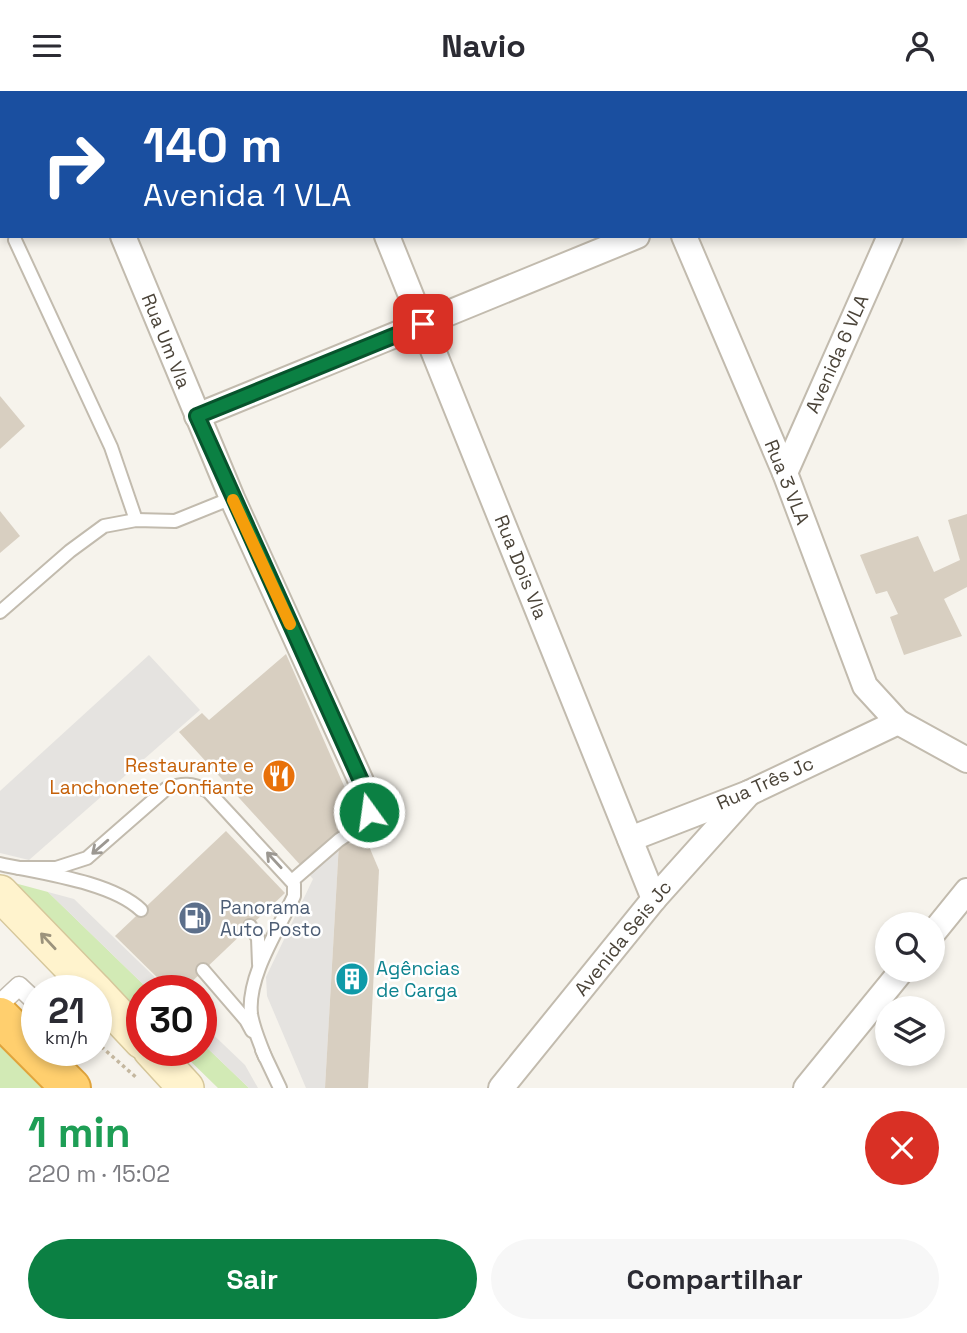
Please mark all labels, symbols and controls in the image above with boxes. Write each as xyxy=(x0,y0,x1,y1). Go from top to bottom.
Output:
text: Navio xyxy=(441,26,526,66)
icon: menu xyxy=(28,27,66,65)
icon: person xyxy=(901,27,939,65)
text: 140 m xyxy=(143,114,282,176)
icon: right xyxy=(28,119,119,210)
text: Avenida 1 VLA xyxy=(143,175,351,215)
street label: Rua Um Vla xyxy=(136,290,196,392)
street label: Avenida 6 VLA xyxy=(800,291,874,417)
pin xyxy=(393,294,453,354)
icon: arrive xyxy=(404,305,442,343)
street label: Rua 3 VLA xyxy=(759,436,815,528)
street label: Rua Dois Vla xyxy=(489,511,553,623)
street label: Rua Três Jc xyxy=(713,750,817,816)
place label: Restaurante e Lanchonete Confiante xyxy=(49,753,254,800)
restaurant icon: Restaurante e Lanchonete Confiante xyxy=(260,757,298,795)
position arrow xyxy=(332,775,406,849)
one-way arrow xyxy=(92,838,110,854)
one-way arrow xyxy=(266,852,283,869)
street label: Avenida Seis Jc xyxy=(569,875,677,1001)
place label: Panorama Auto Posto xyxy=(220,895,321,942)
fuel station icon: Panorama Auto Posto xyxy=(176,899,214,937)
map controls xyxy=(875,912,945,1066)
button: search xyxy=(875,912,945,982)
one-way arrow xyxy=(40,933,57,950)
place label: Agências de Carga xyxy=(376,956,460,1003)
building icon: Agências de Carga xyxy=(333,960,371,998)
speed limit sign: 30 xyxy=(126,975,217,1066)
text: 21 xyxy=(48,989,85,1033)
button: layers xyxy=(875,996,945,1066)
text: km/h xyxy=(45,1026,88,1049)
text: 1 min xyxy=(28,1106,131,1159)
button: close xyxy=(865,1111,939,1185)
text: 220 m · 15:02 xyxy=(28,1159,170,1189)
button: Sair xyxy=(28,1239,477,1319)
button: Compartilhar xyxy=(491,1239,939,1319)

